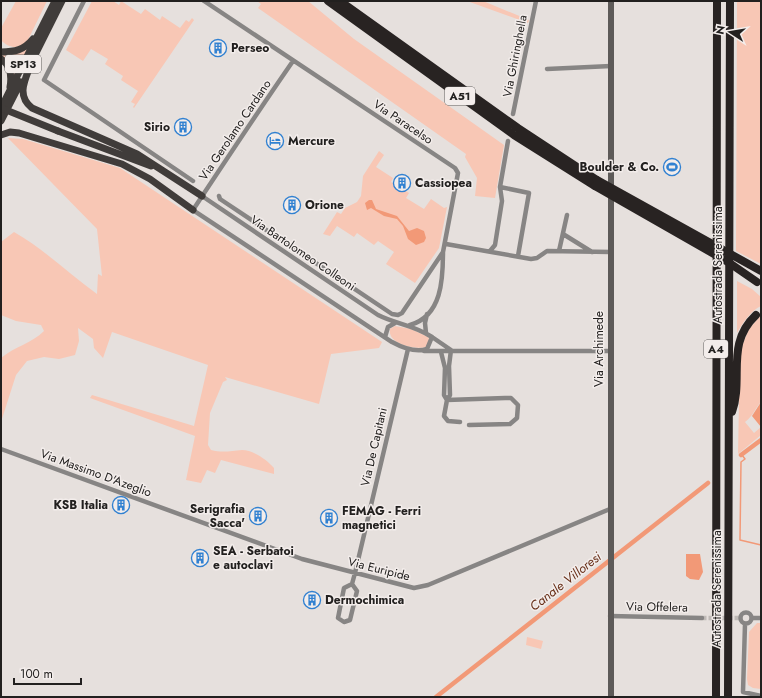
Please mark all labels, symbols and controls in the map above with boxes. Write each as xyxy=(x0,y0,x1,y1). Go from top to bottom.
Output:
north arrow xyxy=(710,12,750,52)
street label: Via Ghiringhella xyxy=(498,13,532,99)
text: N xyxy=(711,24,729,36)
building icon: Perseo xyxy=(208,38,228,58)
place label: Perseo xyxy=(231,39,269,57)
road number: SP13 xyxy=(5,55,41,73)
street label: Via Gerolamo Cardano xyxy=(195,76,276,184)
road number: A51 xyxy=(445,87,475,105)
street label: Via Paracelso xyxy=(370,95,437,149)
building icon: Sirio xyxy=(173,117,193,137)
place label: Sirio xyxy=(144,118,170,136)
hotel icon: Mercure xyxy=(265,131,285,151)
place label: Mercure xyxy=(288,132,335,150)
sports icon: Boulder & Co. xyxy=(662,157,682,177)
place label: Boulder & Co. xyxy=(580,158,659,176)
building icon: Cassiopea xyxy=(392,173,412,193)
place label: Cassiopea xyxy=(415,174,472,192)
building icon: Orione xyxy=(282,195,302,215)
place label: Orione xyxy=(305,196,344,214)
street label: Autostrada Serenissima xyxy=(709,206,727,324)
street label: Via Bartolomeo Colleoni xyxy=(247,211,359,295)
street label: Via Archimede xyxy=(590,311,608,387)
road number: A4 xyxy=(704,340,728,358)
street label: Via De Capitani xyxy=(356,406,392,488)
street label: Via Massimo D'Azeglio xyxy=(38,444,155,502)
building icon: KSB Italia xyxy=(111,495,131,515)
place label: KSB Italia xyxy=(53,496,108,514)
place label: Serigrafia Sacca' xyxy=(190,500,245,532)
place label: FEMAG - Ferri magnetici xyxy=(342,502,421,534)
building icon: Serigrafia Sacca' xyxy=(248,506,268,526)
building icon: FEMAG - Ferri magnetici xyxy=(319,508,339,528)
street label: Autostrada Serenissima xyxy=(708,530,726,648)
place label: SEA - Serbatoi e autoclavi xyxy=(213,542,294,574)
water label: Canale Villoresi xyxy=(525,547,606,615)
building icon: SEA - Serbatoi e autoclavi xyxy=(190,548,210,568)
street label: Via Euripide xyxy=(346,553,412,585)
building icon: Dermochimica xyxy=(302,590,322,610)
place label: Dermochimica xyxy=(325,591,404,609)
street label: Via Offelera xyxy=(626,597,688,617)
scale bar xyxy=(14,660,81,686)
text: 100 m xyxy=(20,665,53,683)

